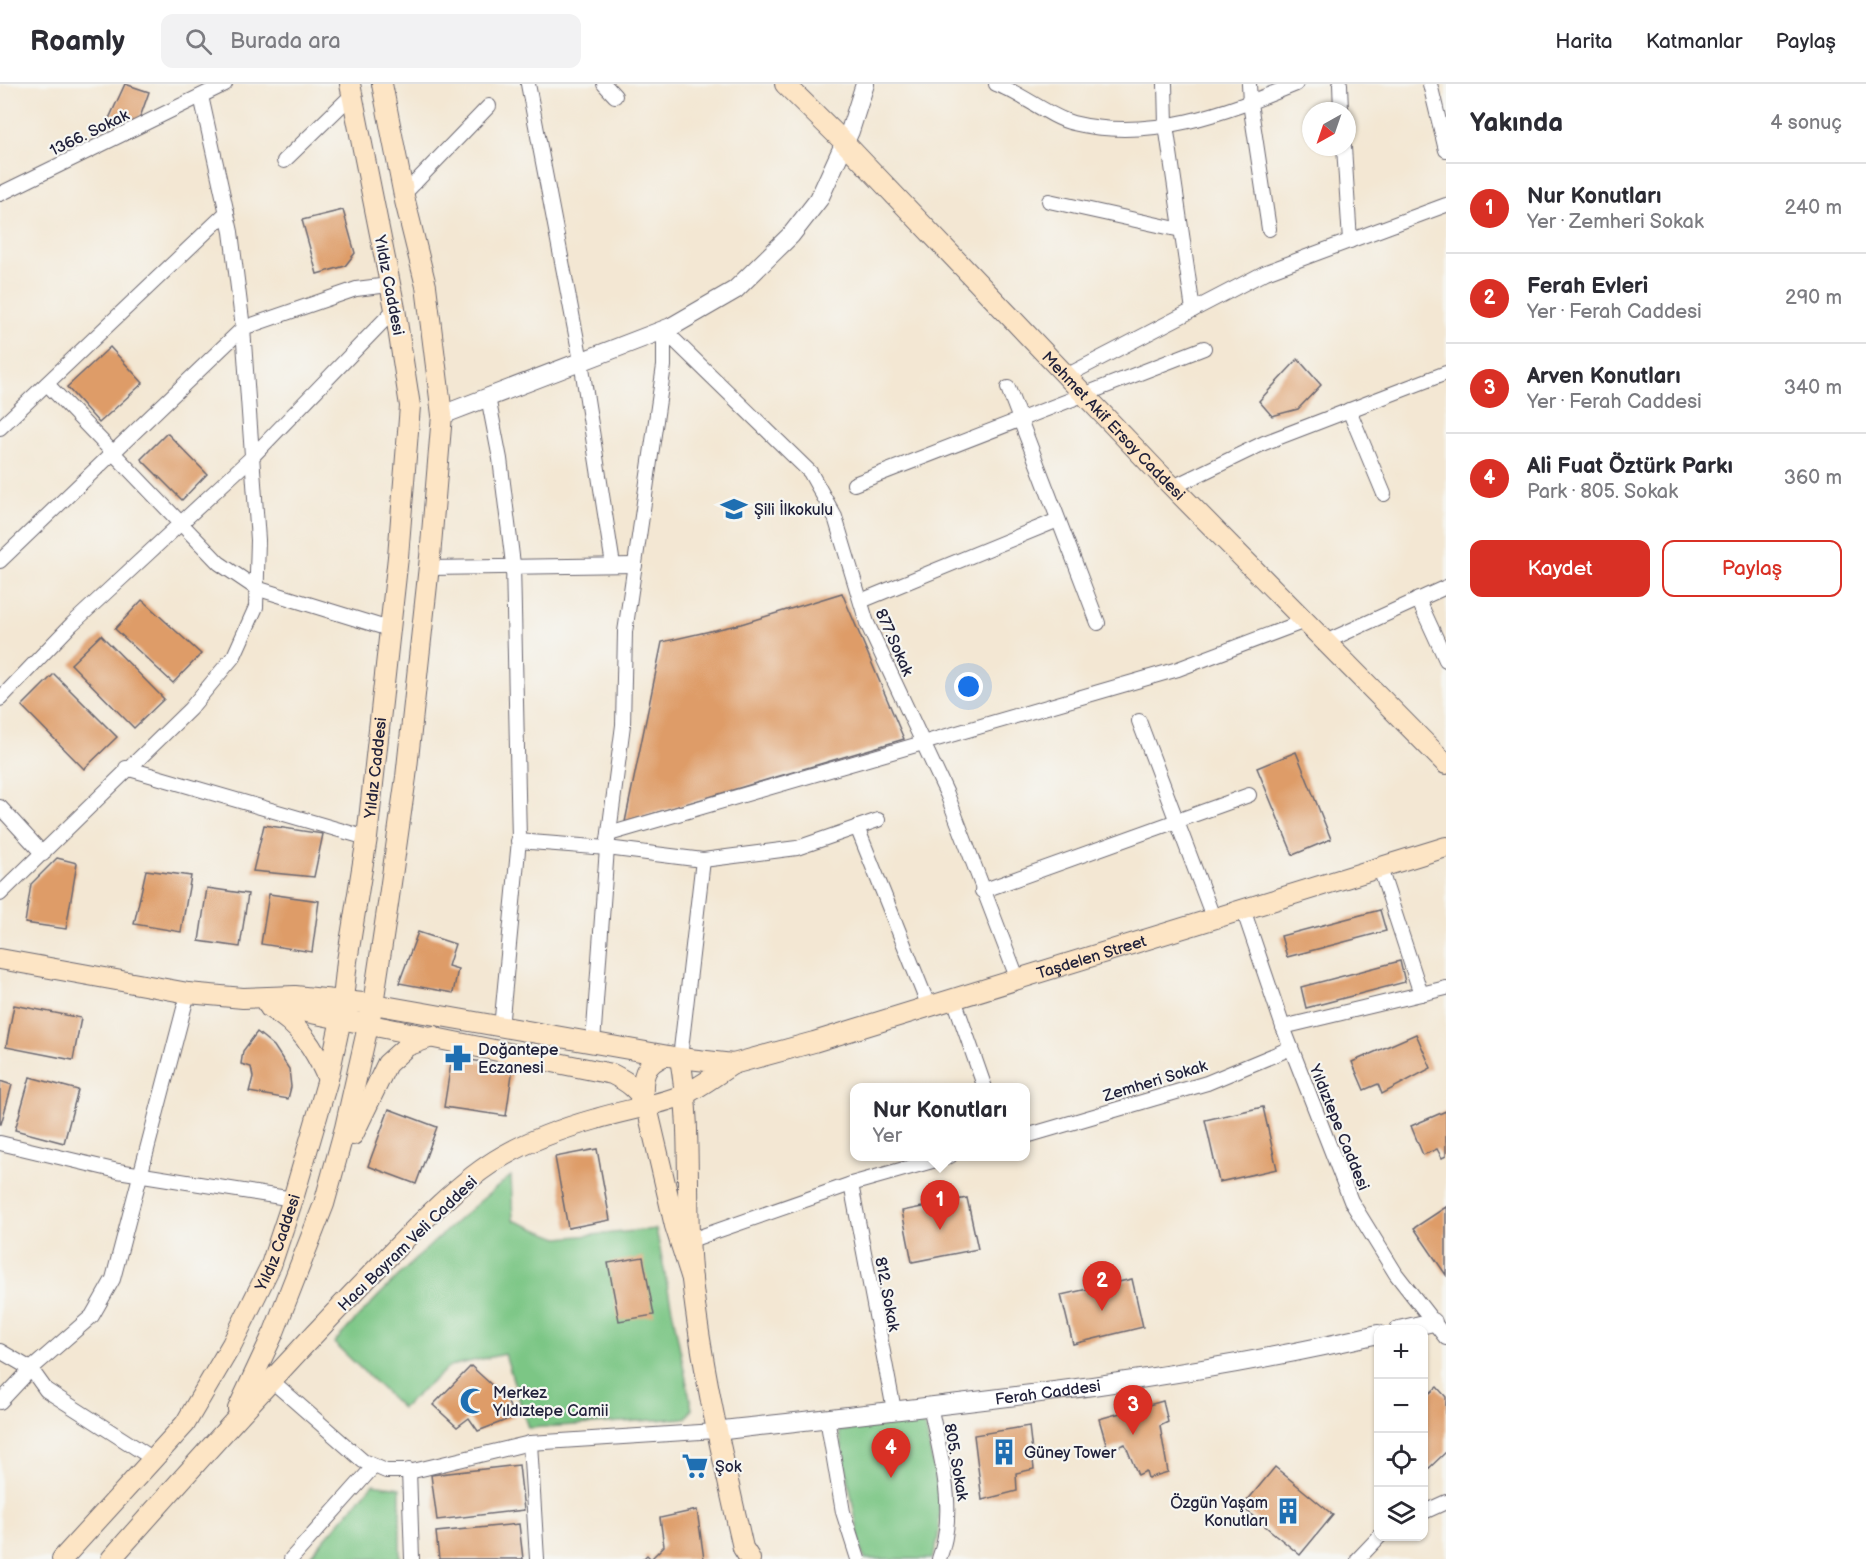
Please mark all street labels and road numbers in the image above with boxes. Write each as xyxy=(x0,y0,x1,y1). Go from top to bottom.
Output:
street label: 1366. Sokak xyxy=(47,106,133,161)
street label: Yıldız Caddesi xyxy=(369,233,408,337)
street label: Mehmet Akif Ersoy Caddesi xyxy=(1037,348,1188,505)
street label: 877.Sokak xyxy=(870,606,917,679)
street label: Yıldız Caddesi xyxy=(361,716,391,821)
street label: Taşdelen Street xyxy=(1035,932,1149,984)
street label: Zemheri Sokak xyxy=(1100,1057,1210,1107)
street label: Yıldıztepe Caddesi xyxy=(1304,1061,1373,1194)
street label: Hacı Bayram Veli Caddesi xyxy=(335,1173,482,1316)
street label: Yıldız Caddesi xyxy=(251,1192,305,1295)
street label: 812. Sokak xyxy=(870,1256,903,1333)
street label: Ferah Caddesi xyxy=(994,1377,1102,1410)
street label: 805. Sokak xyxy=(939,1422,972,1503)

